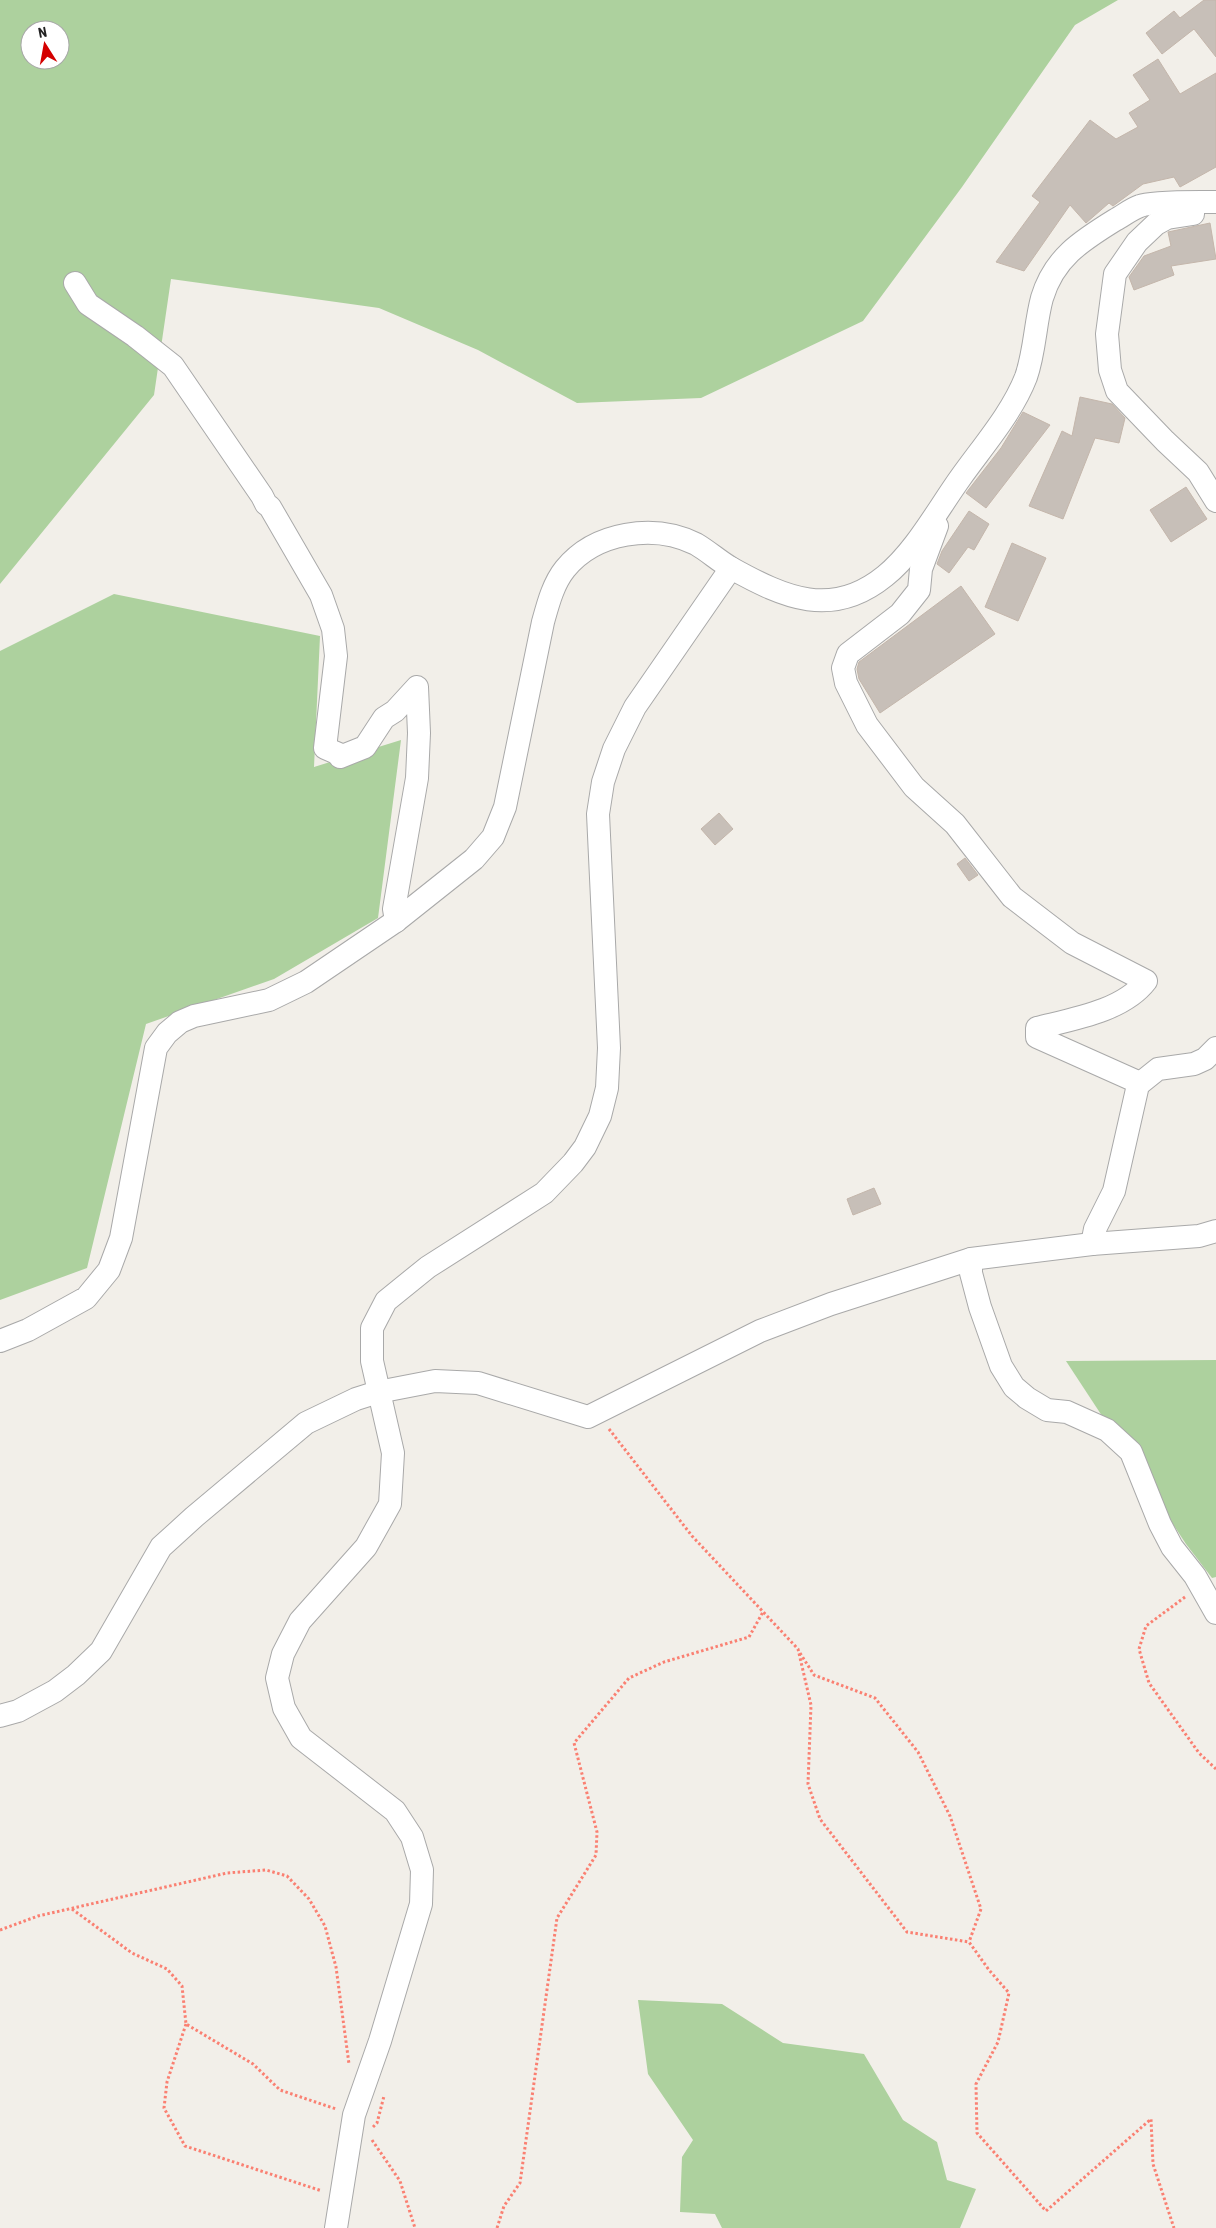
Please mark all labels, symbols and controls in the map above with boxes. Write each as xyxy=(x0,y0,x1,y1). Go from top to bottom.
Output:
north arrow xyxy=(20,20,70,70)
text: N xyxy=(37,24,48,41)

